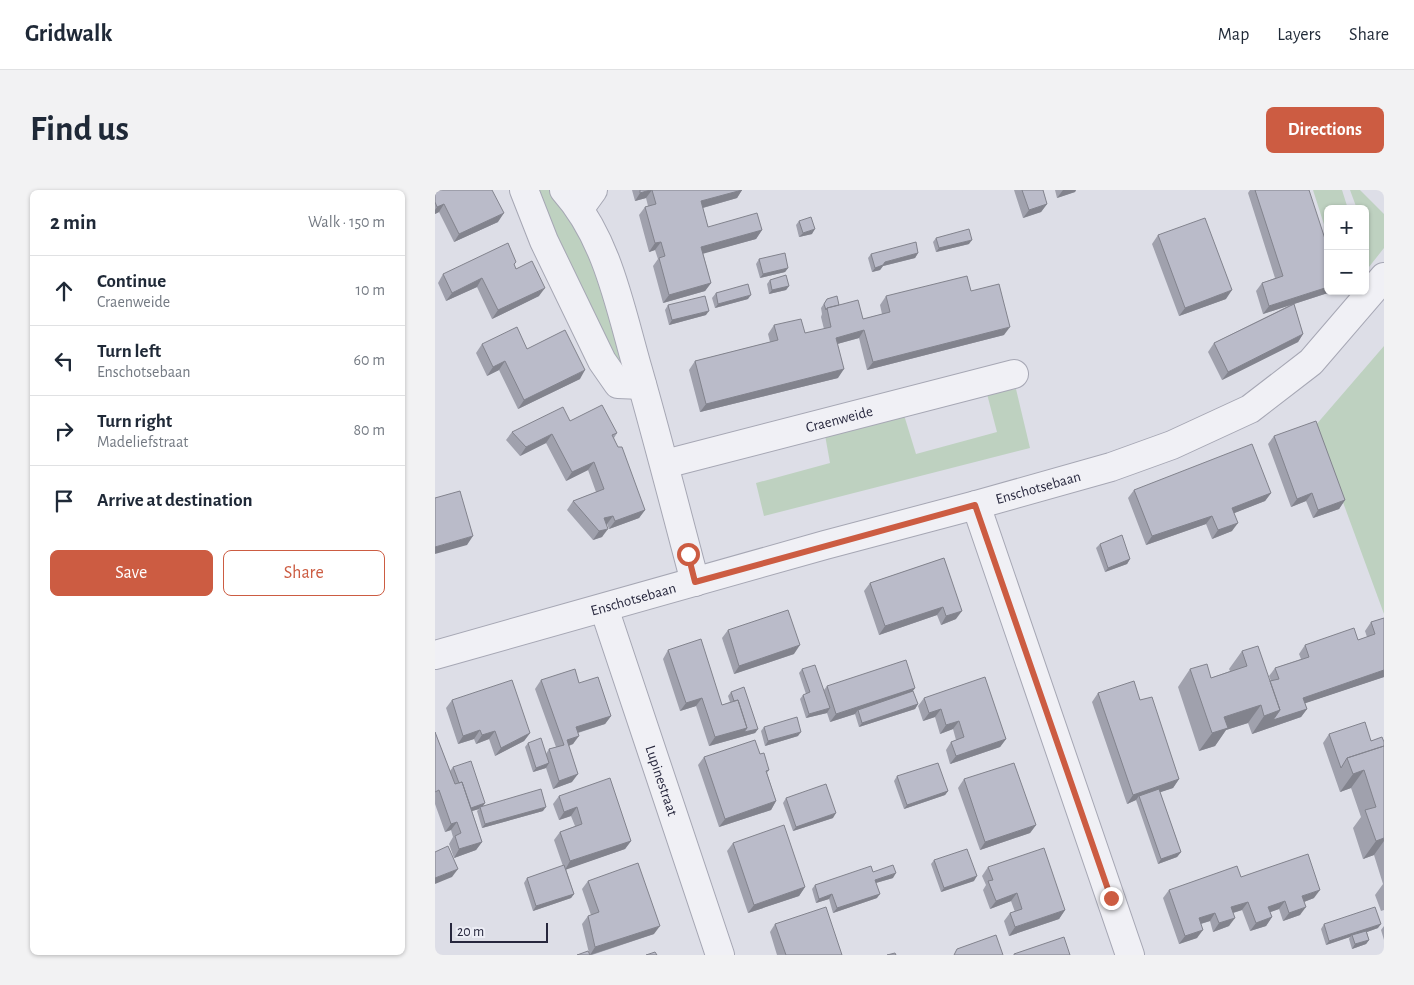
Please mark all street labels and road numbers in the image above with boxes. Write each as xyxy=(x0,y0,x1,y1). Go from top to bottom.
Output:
street label: Craenweide xyxy=(804,404,875,435)
street label: Enschotsebaan xyxy=(994,469,1083,507)
street label: Enschotsebaan xyxy=(589,580,678,619)
street label: Lupinestraat xyxy=(642,744,680,818)

